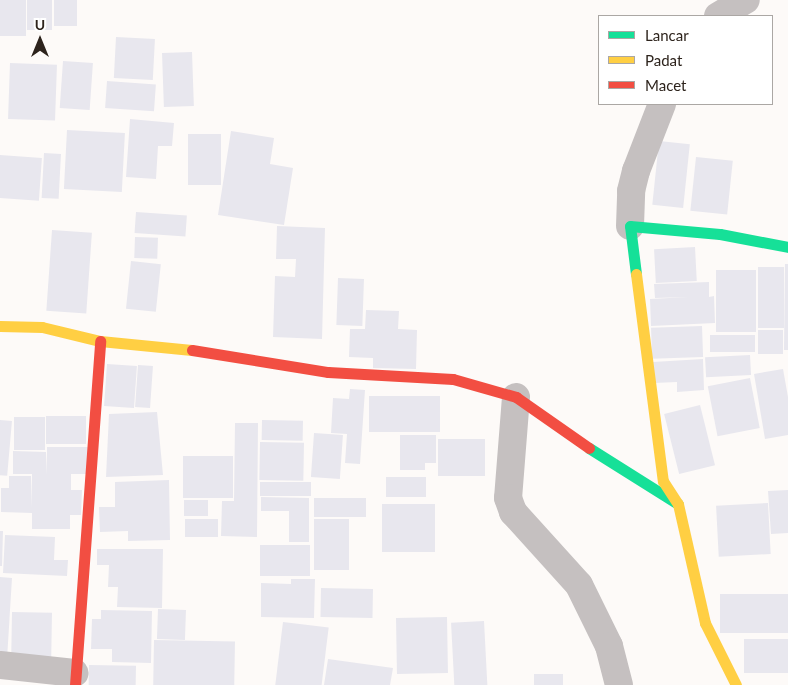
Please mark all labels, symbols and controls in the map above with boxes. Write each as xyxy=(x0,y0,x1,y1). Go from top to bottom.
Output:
north arrow xyxy=(15,15,65,65)
legend xyxy=(598,15,773,105)
text: U xyxy=(35,16,45,33)
text: Lancar xyxy=(645,26,689,44)
text: Padat xyxy=(645,51,682,69)
text: Macet xyxy=(645,76,686,94)

